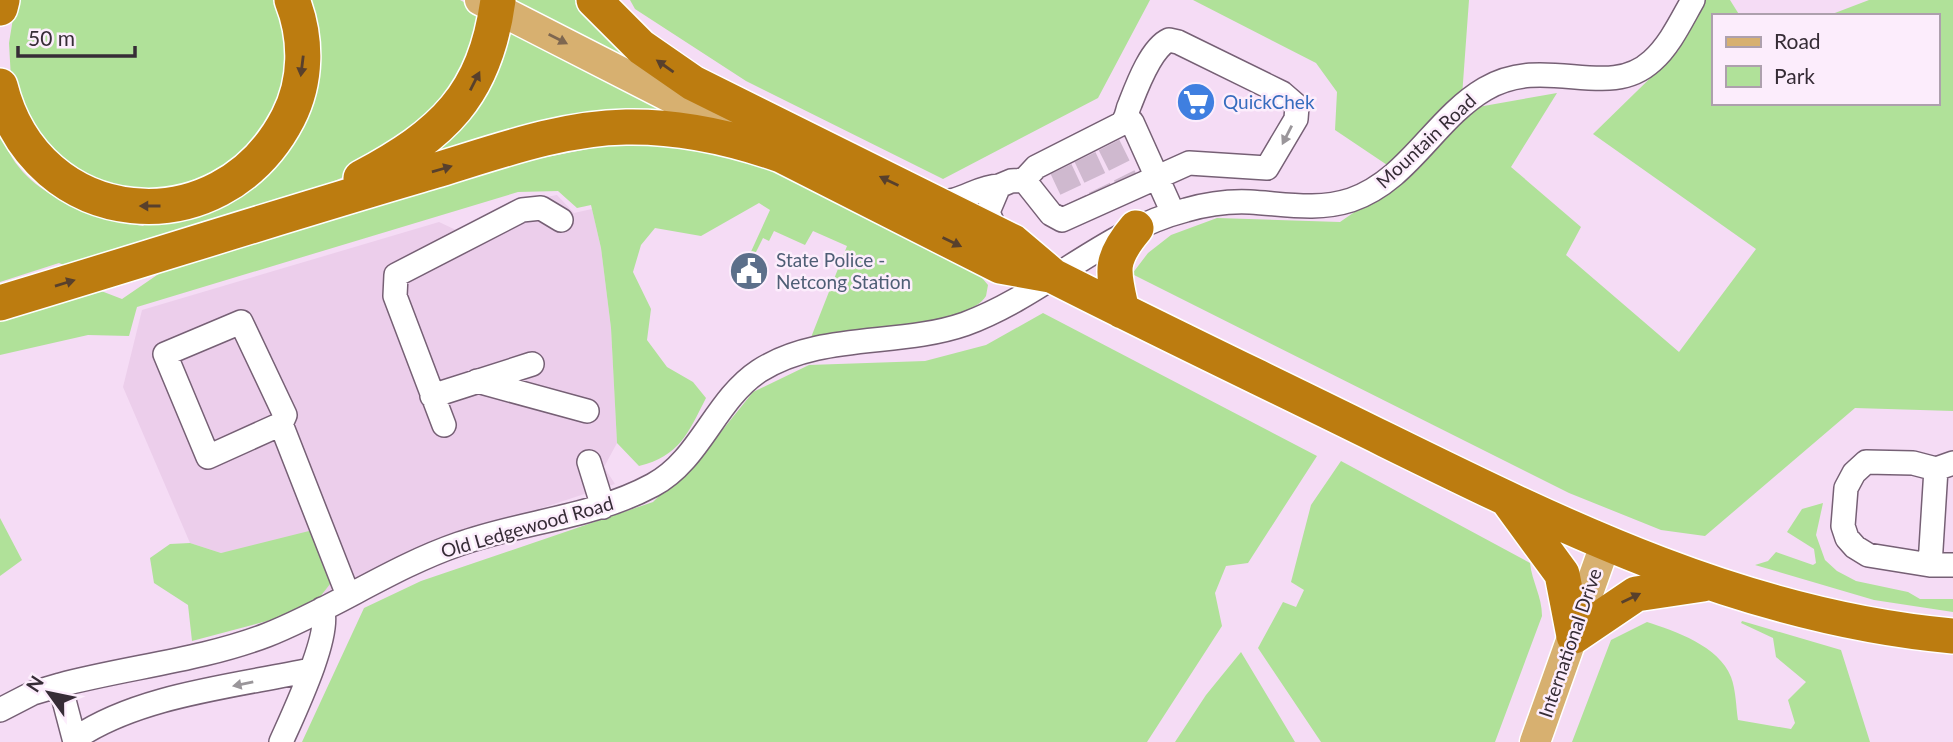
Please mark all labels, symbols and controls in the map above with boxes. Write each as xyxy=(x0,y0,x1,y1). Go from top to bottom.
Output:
scale bar xyxy=(18,14,135,58)
legend xyxy=(1712,14,1939,105)
text: 50 m xyxy=(28,25,75,50)
text: Road xyxy=(1774,28,1821,53)
one-way arrow xyxy=(548,33,568,45)
one-way arrow xyxy=(296,56,307,78)
one-way arrow xyxy=(656,59,674,73)
text: Park xyxy=(1774,63,1815,88)
one-way arrow xyxy=(469,71,480,91)
supermarket icon: QuickChek xyxy=(1175,81,1217,123)
street label: Mountain Road xyxy=(1371,89,1480,193)
place label: QuickChek xyxy=(1223,90,1315,113)
one-way arrow xyxy=(1282,125,1293,145)
one-way arrow xyxy=(432,163,453,173)
one-way arrow xyxy=(879,175,899,186)
one-way arrow xyxy=(138,200,160,212)
one-way arrow xyxy=(942,237,962,248)
place label: State Police - Netcong Station xyxy=(776,248,911,293)
public building icon: State Police - Netcong Station xyxy=(728,250,770,292)
one-way arrow xyxy=(55,278,76,288)
street label: Old Ledgewood Road xyxy=(438,491,616,562)
street label: International Drive xyxy=(1533,565,1606,721)
one-way arrow xyxy=(1621,593,1641,604)
north arrow xyxy=(14,658,84,728)
text: N xyxy=(21,671,48,696)
one-way arrow xyxy=(232,679,254,690)

